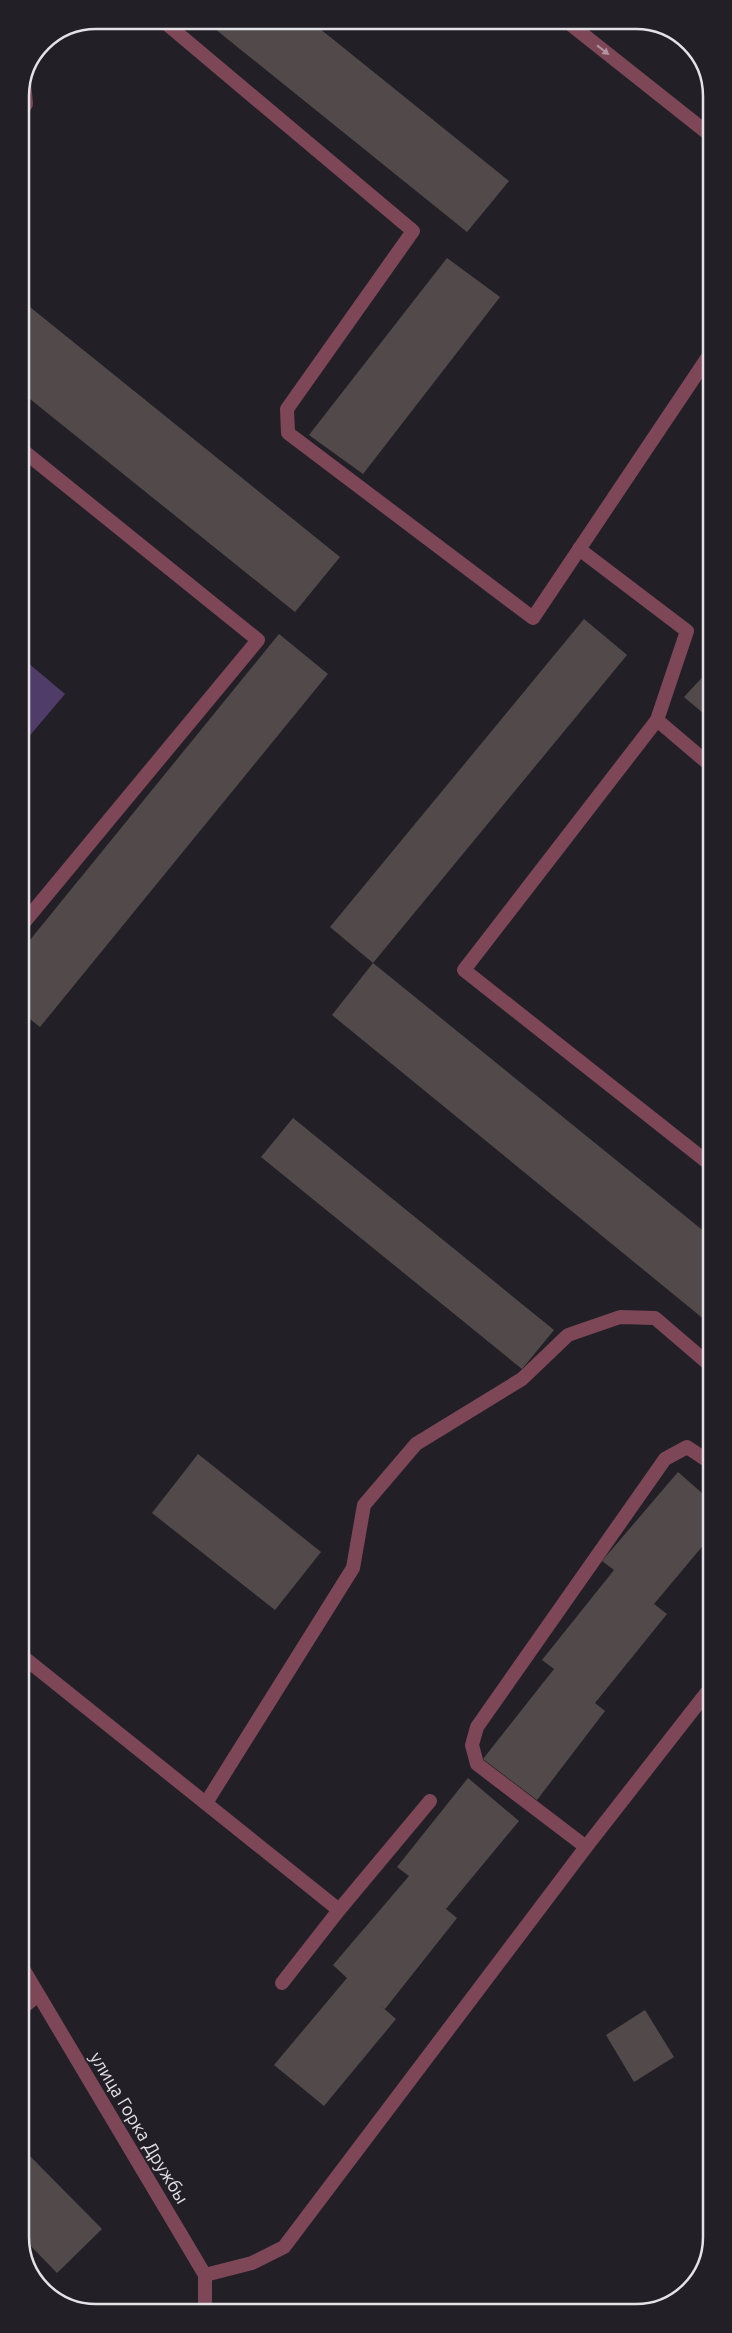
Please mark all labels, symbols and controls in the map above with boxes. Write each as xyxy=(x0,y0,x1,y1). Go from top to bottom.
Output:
one-way arrow xyxy=(596,45,609,56)
street label: улица Горка Дружбы xyxy=(87,2048,193,2207)

